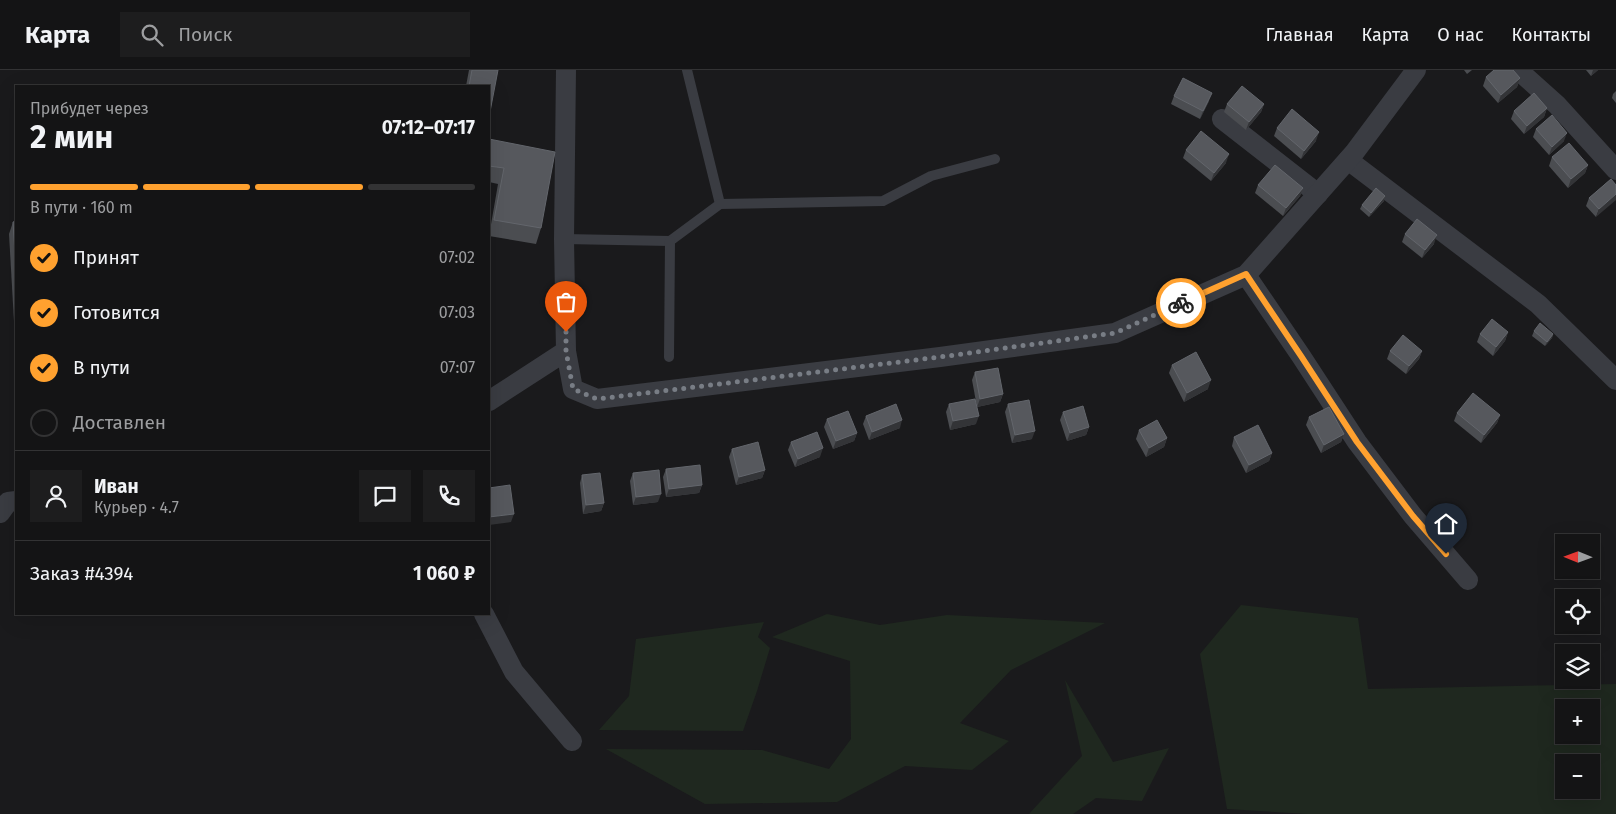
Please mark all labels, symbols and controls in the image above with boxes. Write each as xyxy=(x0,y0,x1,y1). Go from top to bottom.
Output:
search box xyxy=(120,12,470,57)
text: Карта xyxy=(25,21,90,49)
icon: search xyxy=(138,21,166,49)
text: Поиск xyxy=(178,23,232,46)
text: Главная xyxy=(1266,24,1334,46)
text: Карта xyxy=(1362,24,1409,46)
text: О нас xyxy=(1437,24,1484,46)
text: Контакты xyxy=(1512,24,1591,46)
text: Прибудет через xyxy=(30,99,149,118)
text: 07:12–07:17 xyxy=(382,116,475,139)
text: 2 мин xyxy=(30,118,113,156)
text: В пути · 160 m xyxy=(30,198,133,217)
icon: check xyxy=(30,244,58,272)
text: Принят xyxy=(73,246,139,269)
text: 07:02 xyxy=(439,248,475,267)
courier xyxy=(1156,278,1206,328)
pin xyxy=(545,281,587,332)
icon: bag xyxy=(552,288,580,316)
icon: bike xyxy=(1167,289,1195,317)
icon: check xyxy=(30,299,58,327)
text: Готовится xyxy=(73,301,160,324)
text: 07:03 xyxy=(439,303,475,322)
icon: check xyxy=(30,354,58,382)
text: В пути xyxy=(73,356,130,379)
text: 07:07 xyxy=(440,358,475,377)
text: Доставлен xyxy=(73,411,166,434)
button: person xyxy=(30,470,82,522)
button: chat xyxy=(359,470,411,522)
button: phone xyxy=(423,470,475,522)
text: Иван xyxy=(94,475,139,498)
text: Курьер · 4.7 xyxy=(94,498,179,517)
pin xyxy=(1425,503,1467,554)
icon: home xyxy=(1432,510,1460,538)
north arrow xyxy=(1555,534,1600,579)
map controls xyxy=(1555,534,1600,799)
text: Заказ #4394 xyxy=(30,562,133,585)
text: 1 060 ₽ xyxy=(413,562,475,585)
button: locate xyxy=(1555,589,1600,634)
button: layers xyxy=(1555,644,1600,689)
button: + xyxy=(1555,699,1600,744)
button: − xyxy=(1555,754,1600,799)

